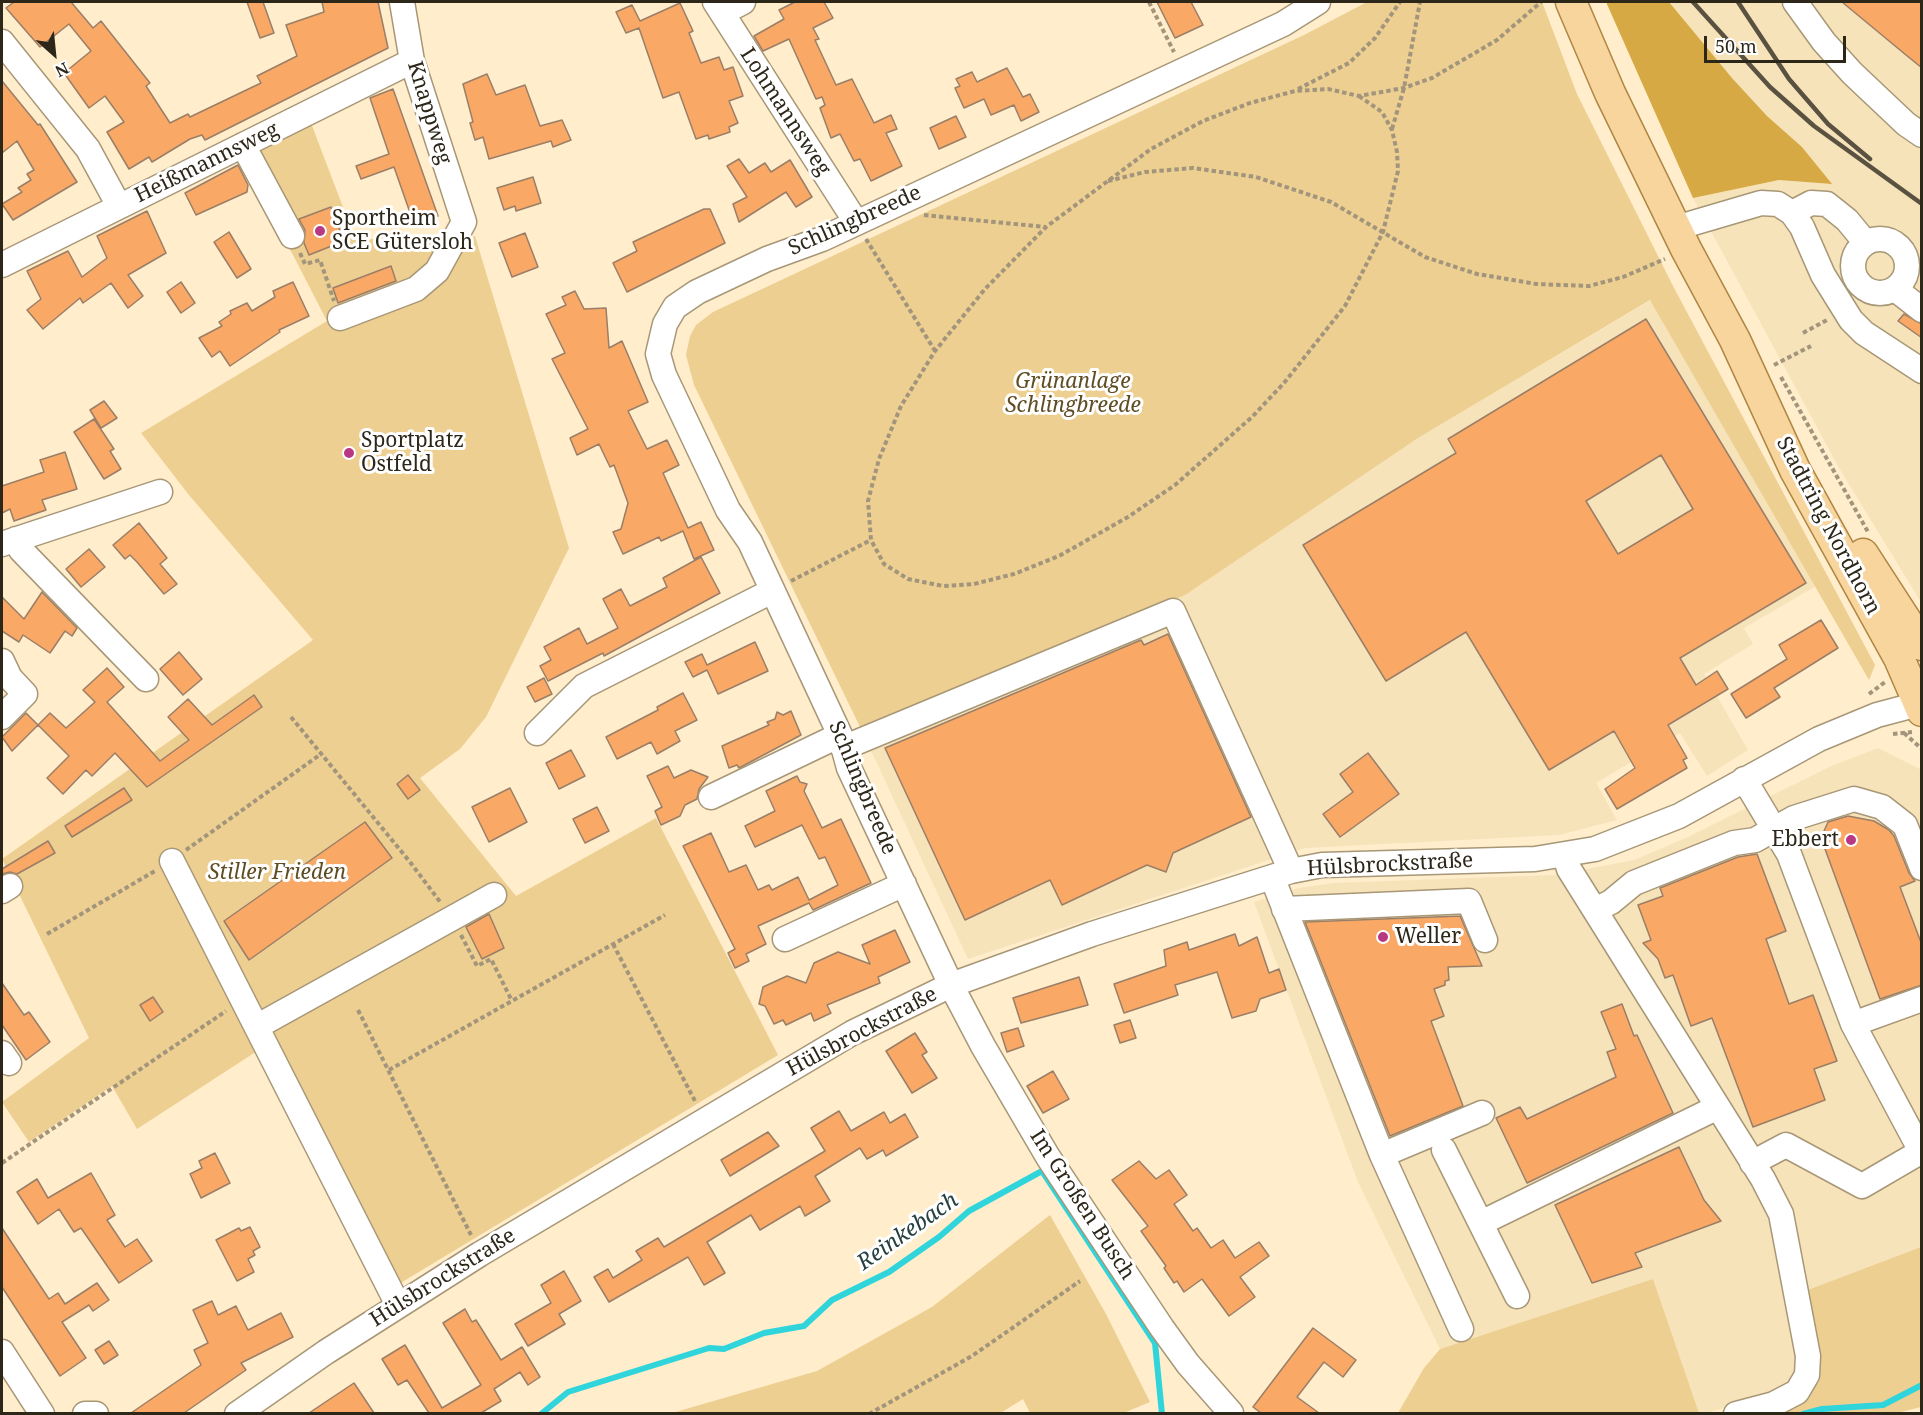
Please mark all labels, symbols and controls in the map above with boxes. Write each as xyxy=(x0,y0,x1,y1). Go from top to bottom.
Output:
north arrow xyxy=(24,24,84,84)
scale bar xyxy=(1707,24,1850,62)
text: 50 m xyxy=(1715,34,1757,58)
street label: Lohmannsweg xyxy=(734,43,836,181)
text: N xyxy=(52,57,73,83)
street label: Knappweg xyxy=(401,58,457,168)
street label: Heißmannsweg xyxy=(131,117,283,209)
street label: Schlingbreede xyxy=(785,180,925,262)
place label: Sportheim SCE Gütersloh xyxy=(332,206,473,256)
marker: Sportheim SCE Gütersloh xyxy=(313,224,327,238)
park label: Grünanlage Schlingbreede xyxy=(1005,369,1141,419)
place label: Sportplatz Ostfeld xyxy=(361,428,464,478)
street label: Stadtring Nordhorn xyxy=(1770,433,1886,619)
marker: Sportplatz Ostfeld xyxy=(342,446,356,460)
street label: Schlingbreede xyxy=(823,717,901,859)
place label: Ebbert xyxy=(1772,827,1839,853)
marker: Ebbert xyxy=(1844,833,1858,847)
street label: Hülsbrockstraße xyxy=(1306,848,1474,882)
park label: Stiller Frieden xyxy=(208,860,346,886)
place label: Weller xyxy=(1395,924,1461,950)
marker: Weller xyxy=(1376,930,1390,944)
street label: Hülsbrockstraße xyxy=(783,982,941,1082)
street label: Im Großen Busch xyxy=(1024,1125,1140,1285)
water label: Reinkebach xyxy=(852,1188,964,1276)
street label: Hülsbrockstraße xyxy=(366,1223,520,1333)

